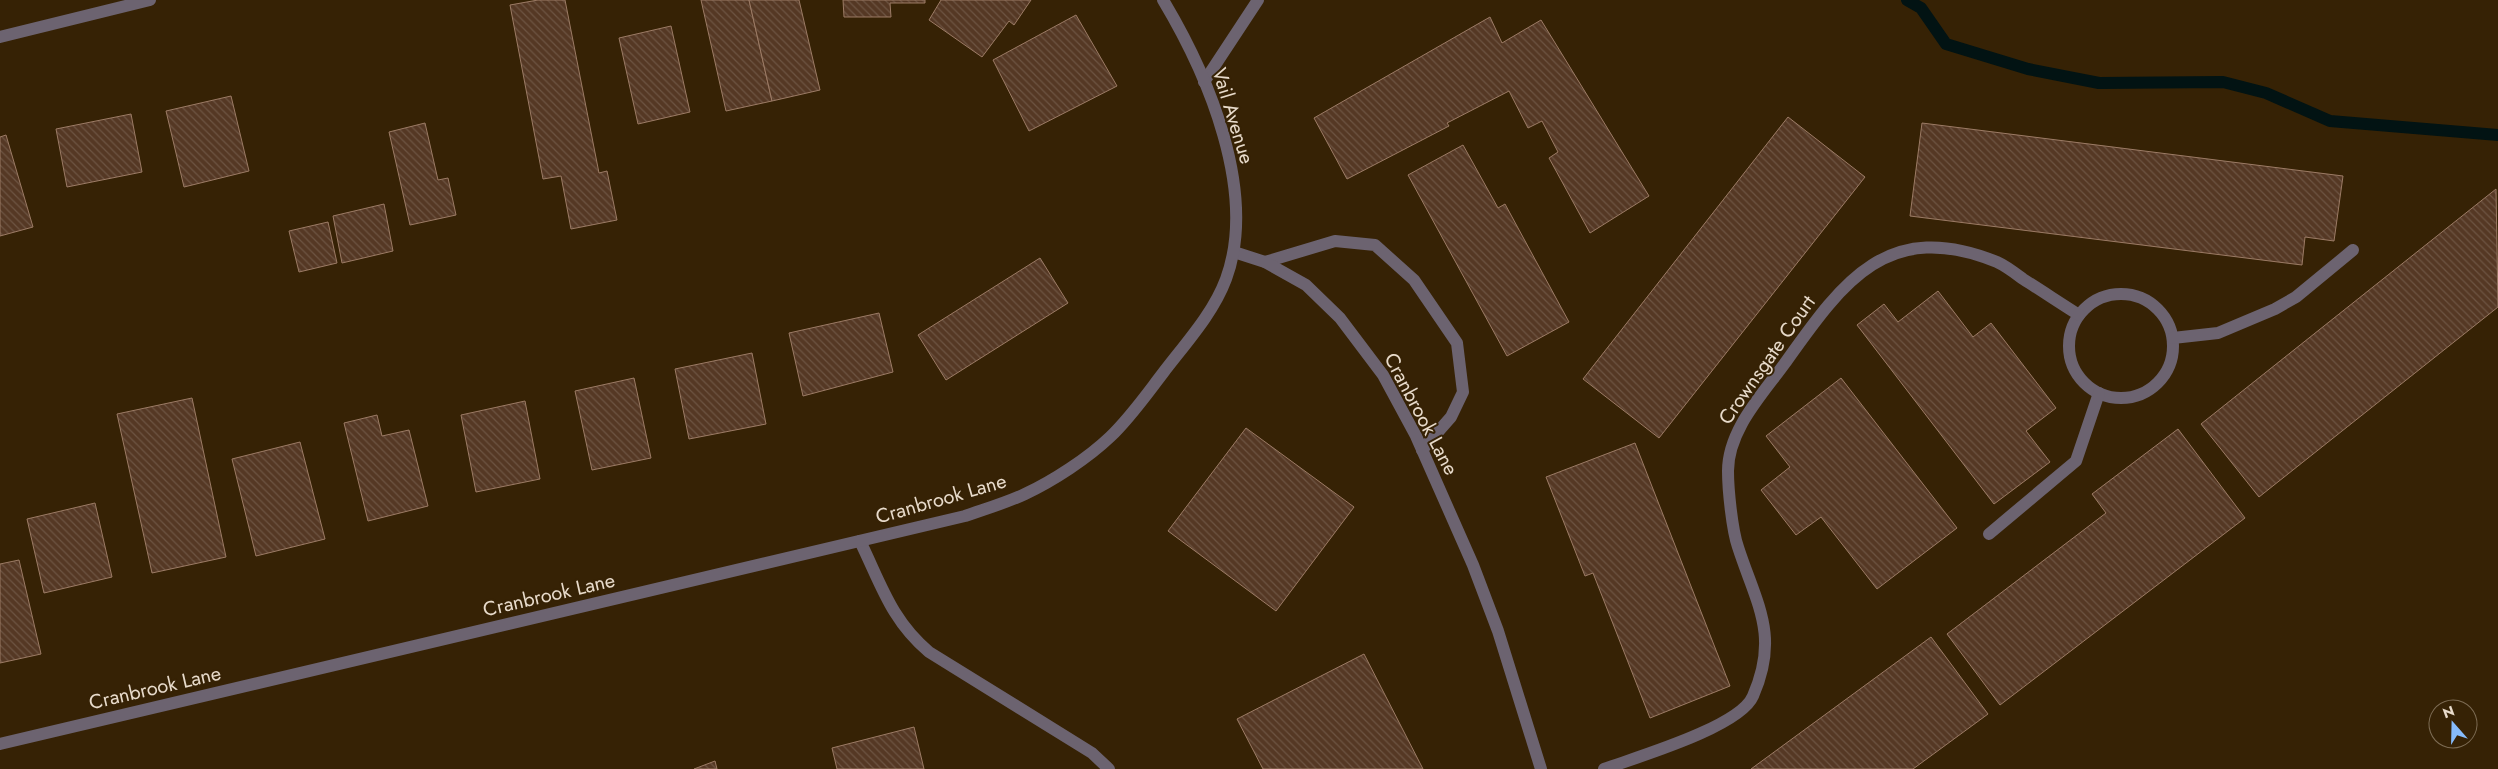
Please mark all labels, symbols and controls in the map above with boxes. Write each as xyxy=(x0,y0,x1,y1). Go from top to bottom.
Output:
street label: Vail Avenue xyxy=(1205,64,1261,168)
street label: Crownsgate Court xyxy=(1712,289,1823,431)
street label: Cranbrook Lane xyxy=(1377,348,1465,480)
street label: Cranbrook Lane xyxy=(872,466,1010,532)
street label: Cranbrook Lane xyxy=(480,566,618,624)
street label: Cranbrook Lane xyxy=(86,659,224,717)
north arrow xyxy=(2428,699,2478,749)
text: N xyxy=(2440,700,2457,723)

